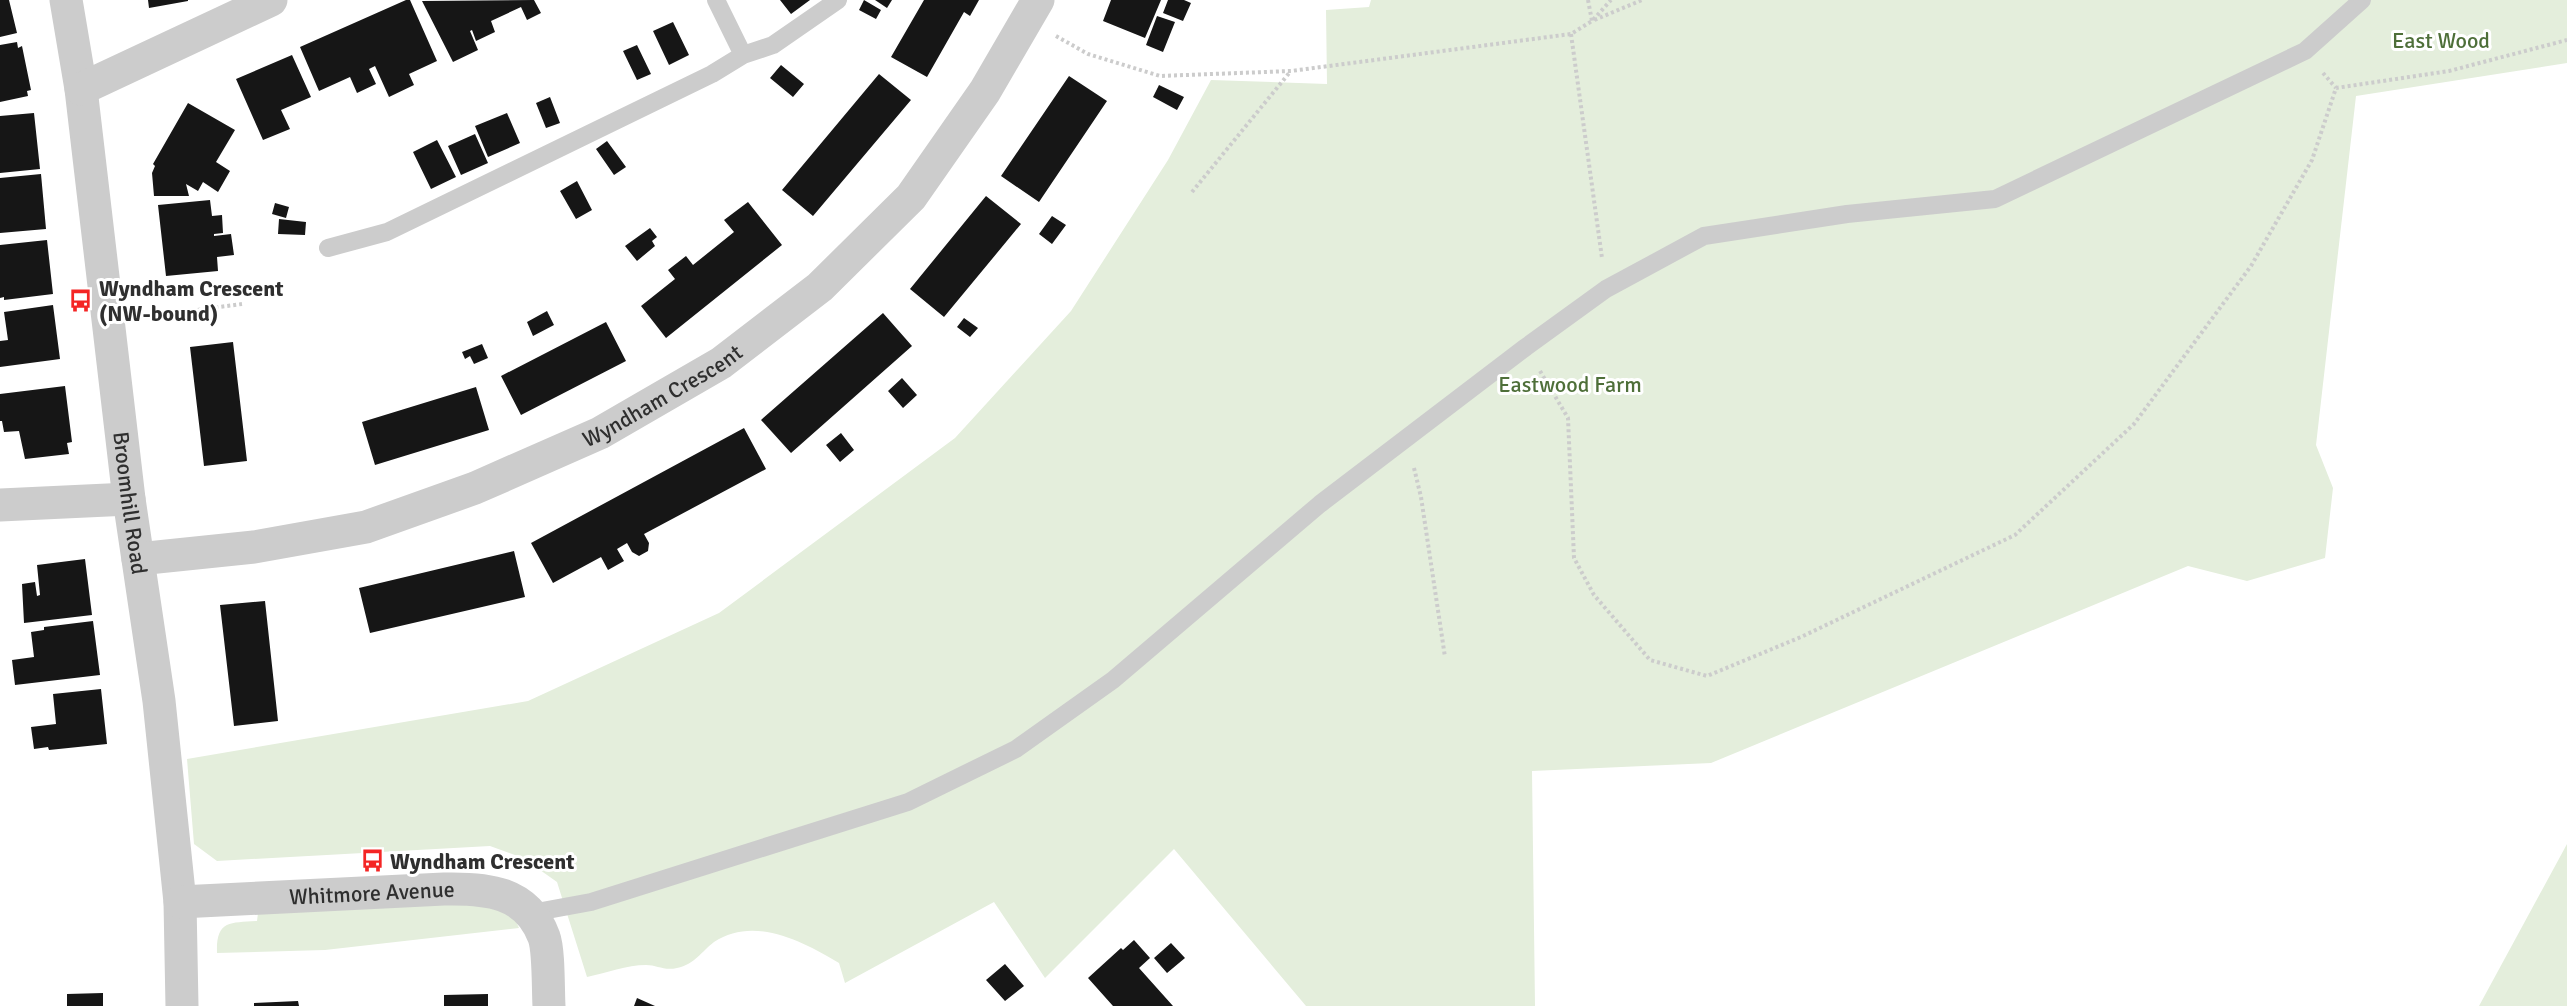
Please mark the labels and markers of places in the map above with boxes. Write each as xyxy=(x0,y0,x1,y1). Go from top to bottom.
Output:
place label: Wyndham Crescent (NW-bound) xyxy=(99,275,283,327)
bus stop icon: Wyndham Crescent (NW-bound) xyxy=(68,288,94,314)
bus stop icon: Wyndham Crescent xyxy=(359,848,385,874)
place label: Wyndham Crescent xyxy=(390,848,574,875)

